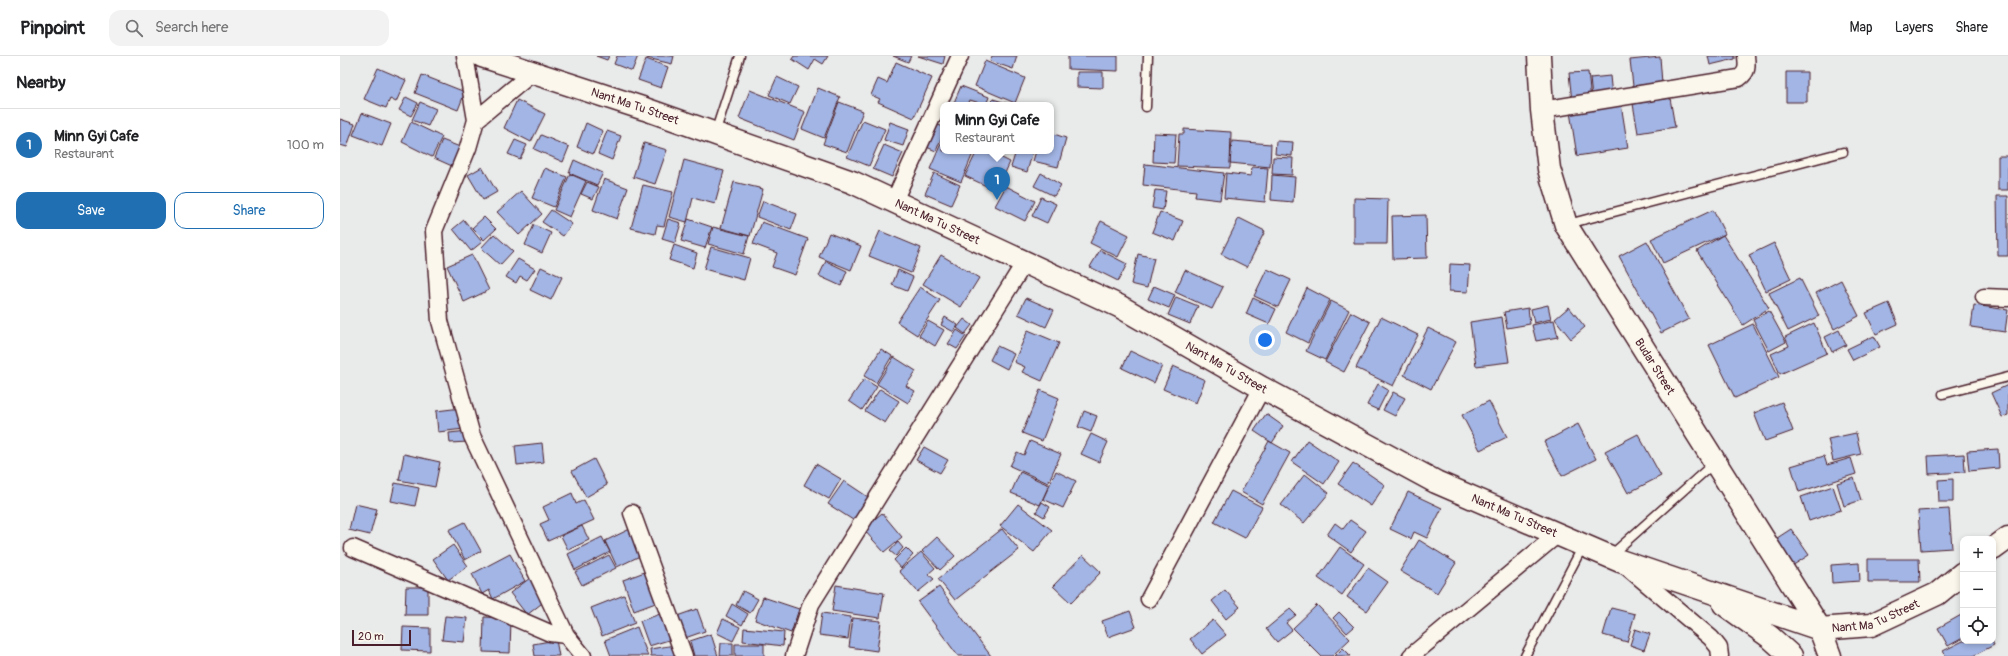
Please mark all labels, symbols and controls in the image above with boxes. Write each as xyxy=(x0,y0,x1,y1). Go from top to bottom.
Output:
search box xyxy=(109,10,389,46)
text: Pinpoint xyxy=(20,16,85,40)
icon: search xyxy=(123,17,145,39)
text: Search here xyxy=(155,18,228,37)
text: Map xyxy=(1850,19,1873,36)
text: Layers xyxy=(1895,19,1933,36)
text: Share xyxy=(1955,19,1988,36)
text: Nearby xyxy=(16,72,65,93)
street label: Nant Ma Tu Street xyxy=(589,85,681,128)
popup xyxy=(940,102,1054,154)
text: Minn Gyi Cafe xyxy=(955,111,1039,130)
text: Minn Gyi Cafe xyxy=(54,127,139,146)
text: Restaurant xyxy=(955,130,1015,146)
text: 1 xyxy=(26,137,32,153)
text: 100 m xyxy=(287,137,324,153)
text: Restaurant xyxy=(54,146,114,162)
pin: 1 xyxy=(984,167,1010,200)
button: Save xyxy=(16,192,166,229)
button: Share xyxy=(174,192,324,229)
street label: Nant Ma Tu Street xyxy=(892,196,982,248)
your location xyxy=(1255,330,1275,350)
street label: Budar Street xyxy=(1631,336,1678,398)
street label: Nant Ma Tu Street xyxy=(1182,339,1270,397)
street label: Nant Ma Tu Street xyxy=(1469,491,1559,541)
map controls xyxy=(1960,536,1996,644)
button: + xyxy=(1960,536,1996,572)
button: − xyxy=(1960,572,1996,608)
street label: Nant Ma Tu Street xyxy=(1831,596,1922,636)
button: locate xyxy=(1960,608,1996,644)
scale bar xyxy=(352,628,411,647)
text: 20 m xyxy=(358,630,384,643)

